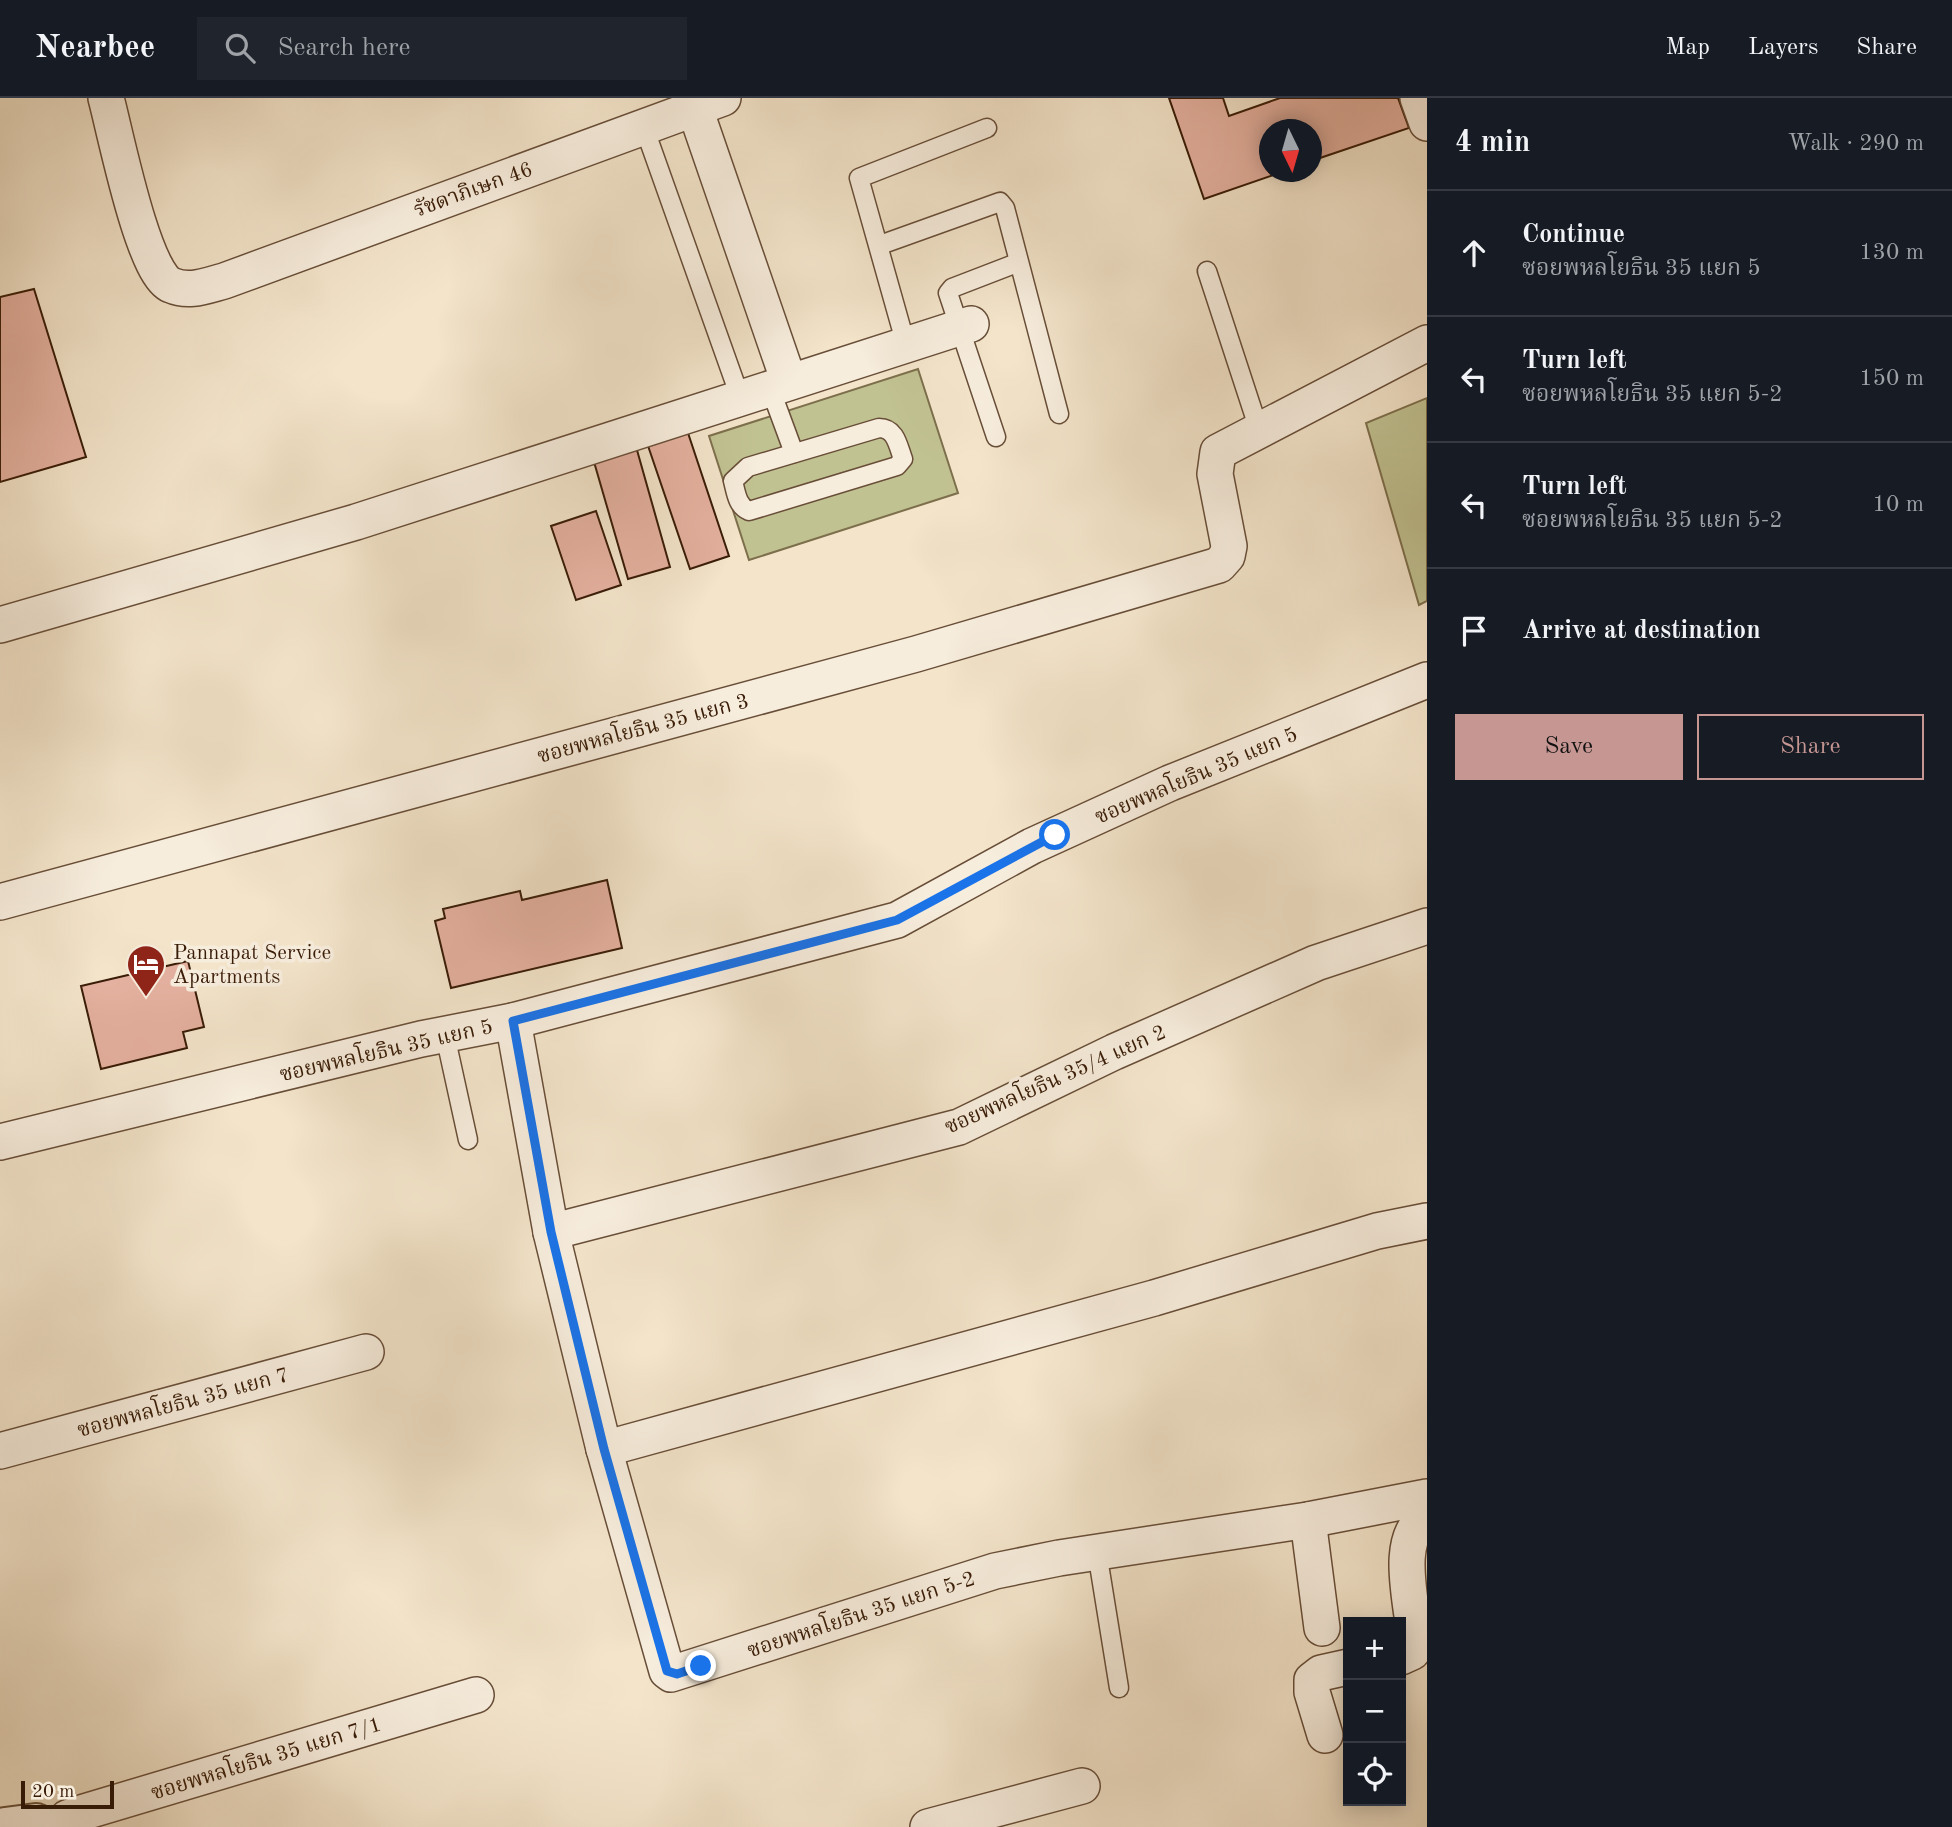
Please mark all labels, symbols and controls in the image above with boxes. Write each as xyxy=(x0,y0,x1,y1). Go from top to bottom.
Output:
search box xyxy=(197,17,687,80)
icon: search xyxy=(221,29,259,67)
text: Nearbee xyxy=(35,32,155,65)
text: Search here xyxy=(277,35,411,61)
text: Map xyxy=(1666,36,1710,60)
text: Layers xyxy=(1748,36,1818,60)
text: Share xyxy=(1856,36,1917,60)
north arrow xyxy=(1259,119,1322,182)
text: 4 min xyxy=(1455,128,1530,158)
text: Walk · 290 m xyxy=(1788,132,1924,155)
street label: รัชดาภิเษก 46 xyxy=(411,157,536,222)
text: Continue xyxy=(1522,222,1625,248)
icon: ahead xyxy=(1455,234,1493,272)
text: 130 m xyxy=(1859,241,1924,264)
text: ซอยพหลโยธิน 35 แยก 5 xyxy=(1522,257,1761,280)
text: Turn left xyxy=(1522,348,1627,374)
icon: left xyxy=(1455,360,1493,398)
text: 150 m xyxy=(1859,367,1924,390)
text: ซอยพหลโยธิน 35 แยก 5-2 xyxy=(1522,383,1783,406)
text: Turn left xyxy=(1522,474,1627,500)
icon: left xyxy=(1455,486,1493,524)
text: 10 m xyxy=(1873,493,1924,516)
text: ซอยพหลโยธิน 35 แยก 5-2 xyxy=(1522,509,1783,532)
icon: arrive xyxy=(1455,612,1493,650)
text: Arrive at destination xyxy=(1522,618,1761,644)
street label: ซอยพหลโยธิน 35 แยก 3 xyxy=(534,685,751,768)
button: Save xyxy=(1455,714,1683,780)
button: Share xyxy=(1697,714,1924,780)
street label: ซอยพหลโยธิน 35 แยก 5 xyxy=(1090,719,1301,829)
route start xyxy=(1039,819,1070,850)
hotel icon: Pannapat Service Apartments xyxy=(125,943,167,998)
place label: Pannapat Service Apartments xyxy=(173,943,331,988)
street label: ซอยพหลโยธิน 35 แยก 5 xyxy=(276,1011,495,1086)
street label: ซอยพหลโยธิน 35/4 แยก 2 xyxy=(939,1017,1169,1139)
street label: ซอยพหลโยธิน 35 แยก 7 xyxy=(74,1359,291,1442)
street label: ซอยพหลโยธิน 35 แยก 5-2 xyxy=(743,1563,978,1662)
map controls xyxy=(1343,1617,1406,1806)
button: + xyxy=(1343,1617,1406,1680)
route end xyxy=(685,1650,716,1681)
button: − xyxy=(1343,1680,1406,1743)
street label: ซอยพหลโยธิน 35 แยก 7/1 xyxy=(147,1709,384,1804)
button: locate xyxy=(1343,1743,1406,1806)
scale bar xyxy=(21,1778,114,1810)
text: 20 m xyxy=(32,1783,74,1802)

